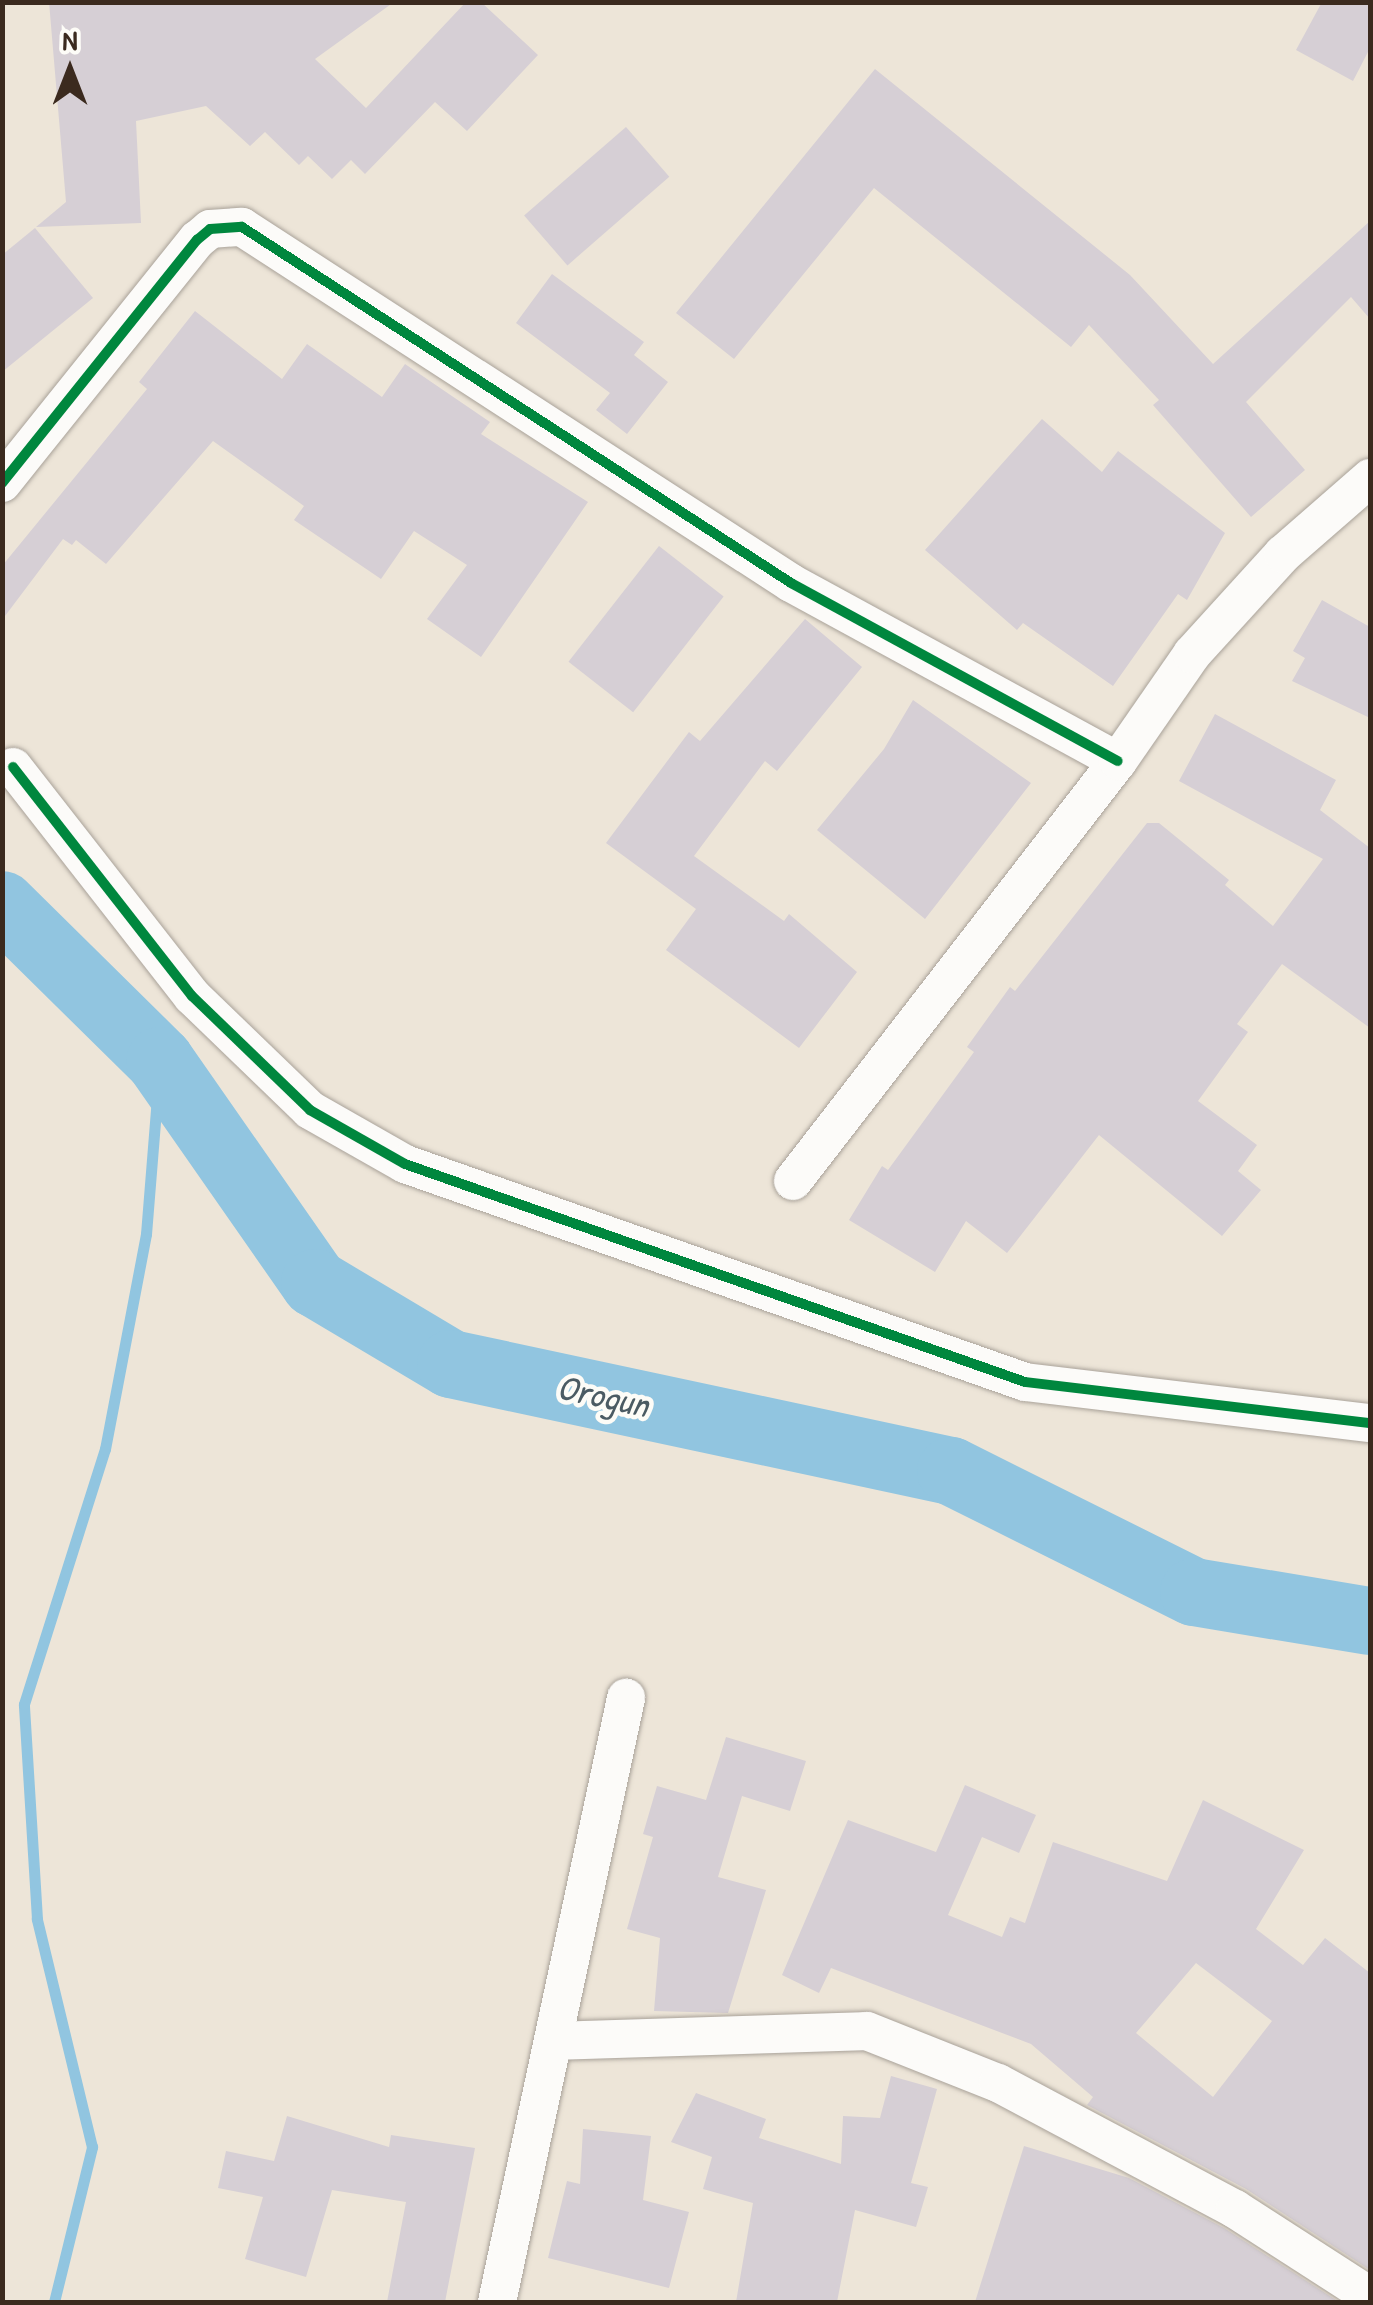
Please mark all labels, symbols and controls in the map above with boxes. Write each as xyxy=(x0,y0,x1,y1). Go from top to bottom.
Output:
north arrow xyxy=(20,20,120,120)
text: N xyxy=(63,21,77,59)
water label: Orogun xyxy=(553,1366,653,1426)

